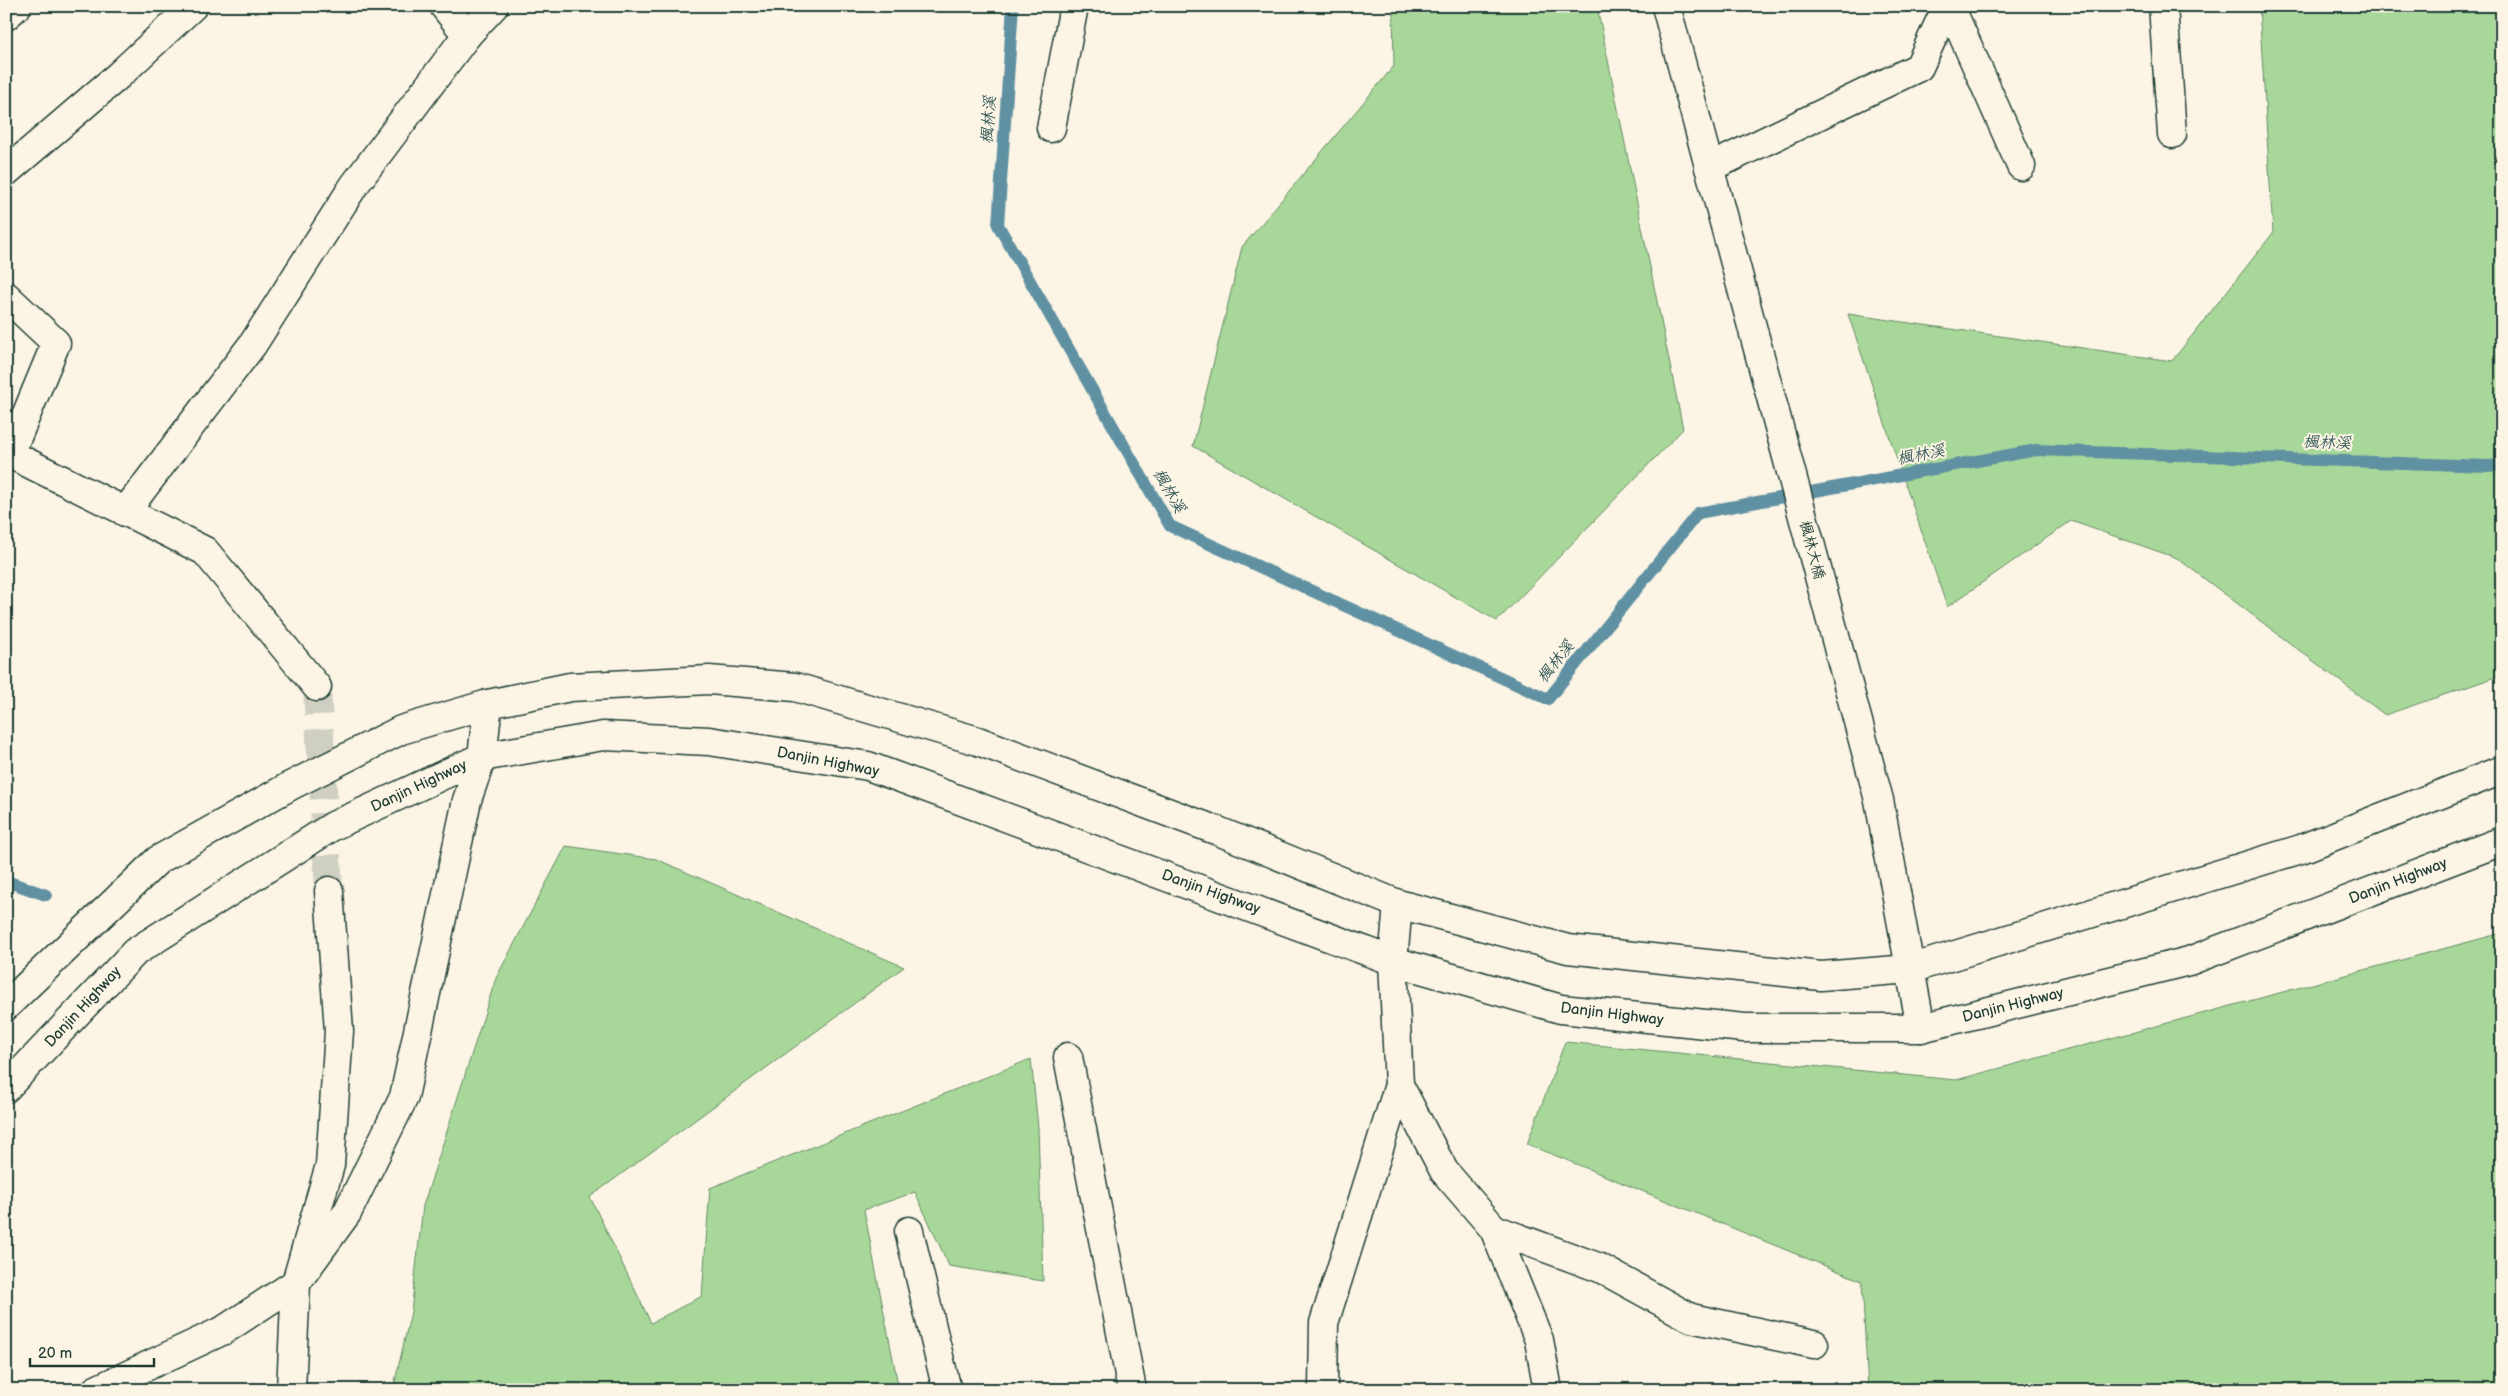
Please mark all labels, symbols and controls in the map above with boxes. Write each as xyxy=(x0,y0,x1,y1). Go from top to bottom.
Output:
water label: 楓林溪 xyxy=(978,94,1000,145)
water label: 楓林溪 xyxy=(2303,433,2352,453)
water label: 楓林溪 xyxy=(1896,441,1947,469)
water label: 楓林溪 xyxy=(1149,465,1190,517)
street label: 楓林大橋 xyxy=(1795,519,1829,581)
water label: 楓林溪 xyxy=(1534,637,1579,687)
street label: Danjin Highway xyxy=(775,743,881,781)
street label: Danjin Highway xyxy=(368,755,470,817)
street label: Danjin Highway xyxy=(2346,853,2450,908)
street label: Danjin Highway xyxy=(1159,865,1263,919)
street label: Danjin Highway xyxy=(41,962,125,1051)
street label: Danjin Highway xyxy=(1960,983,2066,1027)
street label: Danjin Highway xyxy=(1559,998,1665,1030)
scale bar xyxy=(30,1336,154,1368)
text: 20 m xyxy=(38,1344,72,1363)

